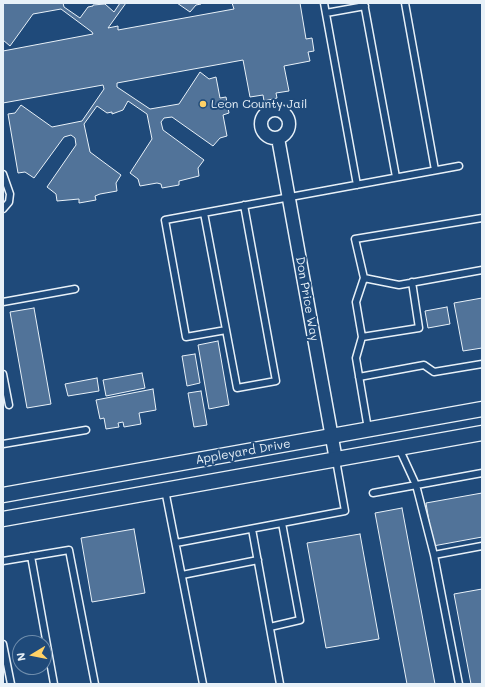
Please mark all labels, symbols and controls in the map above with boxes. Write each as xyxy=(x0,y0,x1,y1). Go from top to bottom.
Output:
place label: Leon County Jail xyxy=(211,97,307,111)
marker: Leon County Jail xyxy=(198,99,208,109)
street label: Don Price Way xyxy=(292,256,322,342)
street label: Appleyard Drive xyxy=(194,437,292,467)
north arrow xyxy=(12,635,52,675)
text: N xyxy=(13,652,29,662)

